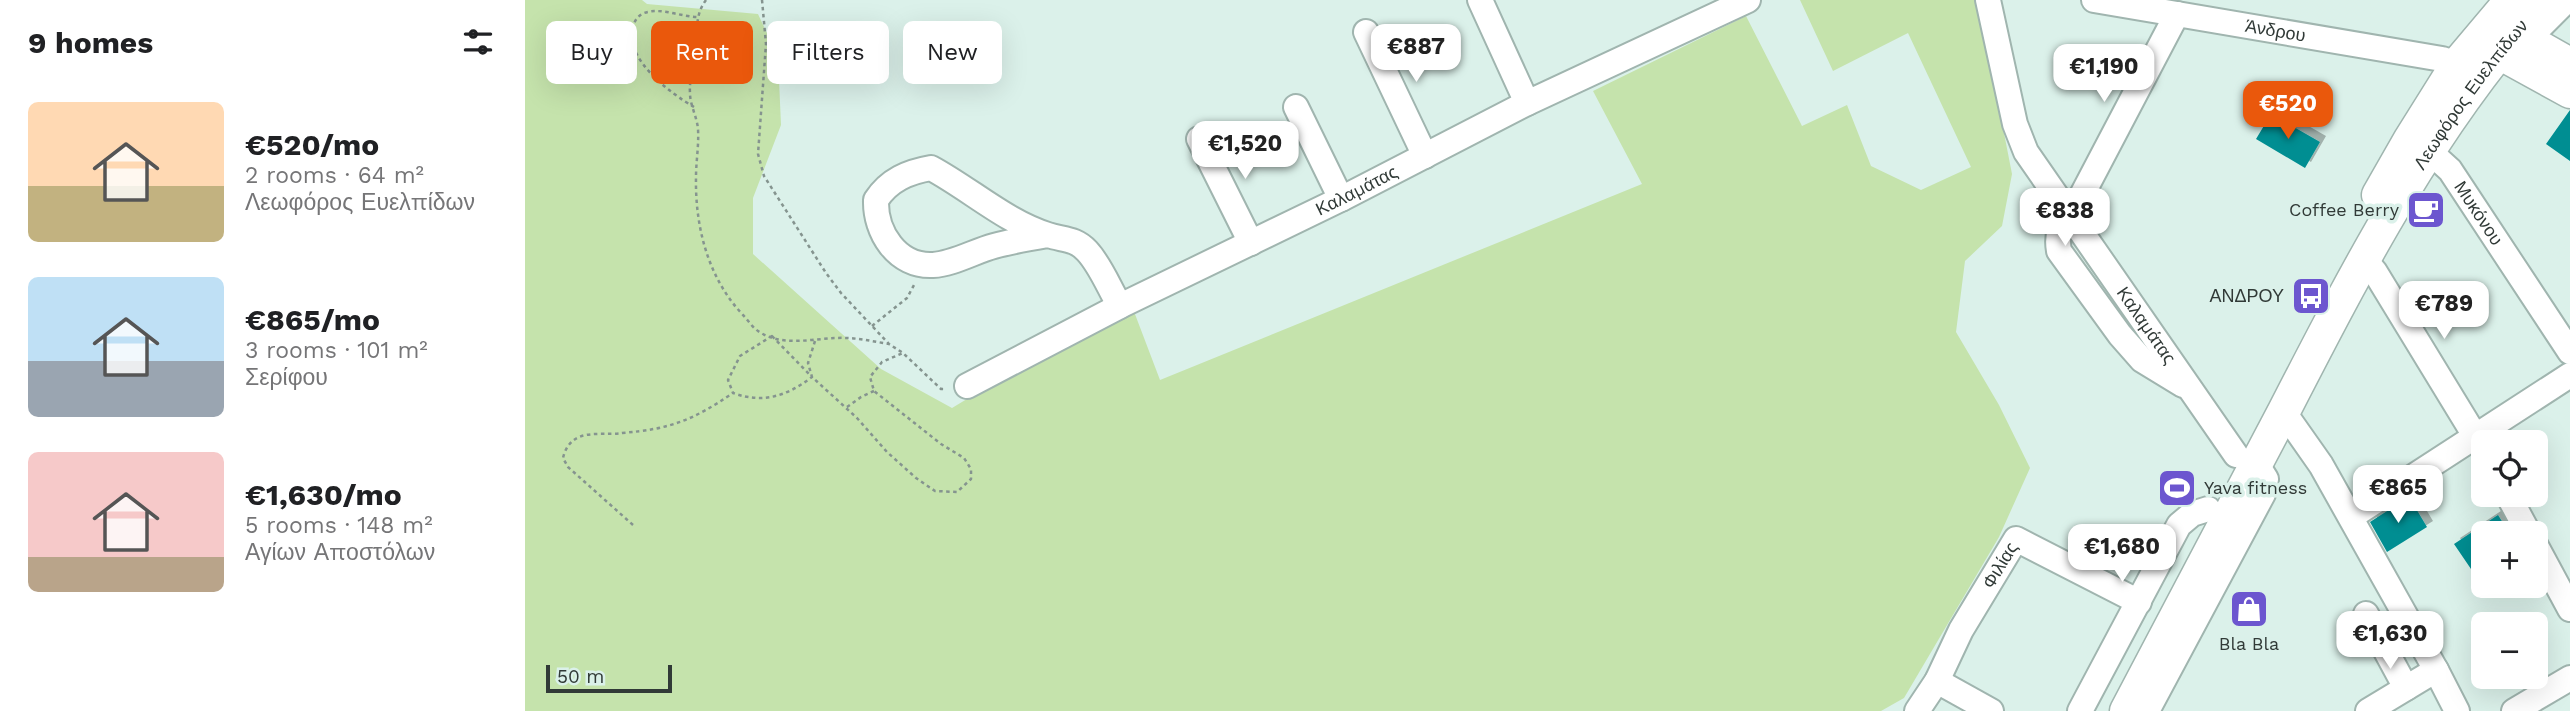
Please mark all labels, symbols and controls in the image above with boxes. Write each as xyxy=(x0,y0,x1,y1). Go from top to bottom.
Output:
street label: Άνδρου xyxy=(2244,15,2307,46)
street label: Λεωφόρος Ευελπίδων xyxy=(2409,15,2532,173)
chip: Buy xyxy=(546,21,637,84)
chip: Rent xyxy=(651,21,753,84)
chip: Filters xyxy=(767,21,889,84)
chip: New xyxy=(903,21,1002,84)
icon: filters xyxy=(459,23,497,61)
pin: €887 xyxy=(1375,24,1457,84)
text: 9 homes xyxy=(28,25,153,60)
text: €887 xyxy=(1387,33,1445,60)
pin: €1,190 xyxy=(2047,44,2161,104)
text: €1,190 xyxy=(2069,53,2139,80)
pin: €520 xyxy=(2247,82,2329,141)
text: €520 xyxy=(2259,90,2317,117)
pin: €1,520 xyxy=(1188,122,1302,181)
text: €520/mo xyxy=(245,127,379,162)
icon: home xyxy=(84,130,168,214)
text: €1,520 xyxy=(1208,130,1282,157)
street label: Καλαμάτας xyxy=(1312,161,1401,220)
text: 2 rooms · 64 m² xyxy=(245,162,424,189)
street label: Μυκόνου xyxy=(2450,177,2508,249)
pin: €838 xyxy=(2024,188,2106,248)
text: Λεωφόρος Ευελπίδων xyxy=(245,189,475,216)
cafe icon: Coffee Berry xyxy=(2405,189,2447,231)
text: €838 xyxy=(2036,197,2094,224)
place label: Coffee Berry xyxy=(2289,199,2400,220)
bus stop icon: ΑΝΔΡΟΥ xyxy=(2290,275,2332,317)
pin: €789 xyxy=(2403,282,2485,341)
street label: Καλαμάτας xyxy=(2113,283,2181,368)
place label: ΑΝΔΡΟΥ xyxy=(2210,285,2284,306)
text: €789 xyxy=(2415,290,2473,317)
text: €865/mo xyxy=(245,302,380,337)
icon: home xyxy=(84,305,168,389)
text: 3 rooms · 101 m² xyxy=(245,337,428,364)
text: Σερίφου xyxy=(245,364,328,391)
map controls xyxy=(2471,430,2548,689)
button: locate xyxy=(2471,430,2548,507)
pin: €865 xyxy=(2357,466,2439,525)
sports icon: Yava fitness xyxy=(2156,467,2198,509)
text: €865 xyxy=(2369,474,2427,501)
text: €1,630/mo xyxy=(245,477,402,512)
place label: Yava fitness xyxy=(2204,477,2307,498)
icon: home xyxy=(84,480,168,564)
text: 5 rooms · 148 m² xyxy=(245,512,433,539)
button: + xyxy=(2471,521,2548,598)
pin: €1,680 xyxy=(2065,524,2179,584)
text: €1,680 xyxy=(2084,533,2160,560)
street label: Φιλίας xyxy=(1978,538,2022,592)
text: Αγίων Αποστόλων xyxy=(245,539,435,566)
shop icon: Bla Bla xyxy=(2228,588,2270,630)
pin: €1,630 xyxy=(2333,612,2447,671)
button: − xyxy=(2471,612,2548,689)
text: €1,630 xyxy=(2352,620,2428,647)
place label: Bla Bla xyxy=(2219,633,2279,654)
scale bar xyxy=(546,662,672,694)
text: 50 m xyxy=(557,665,604,688)

